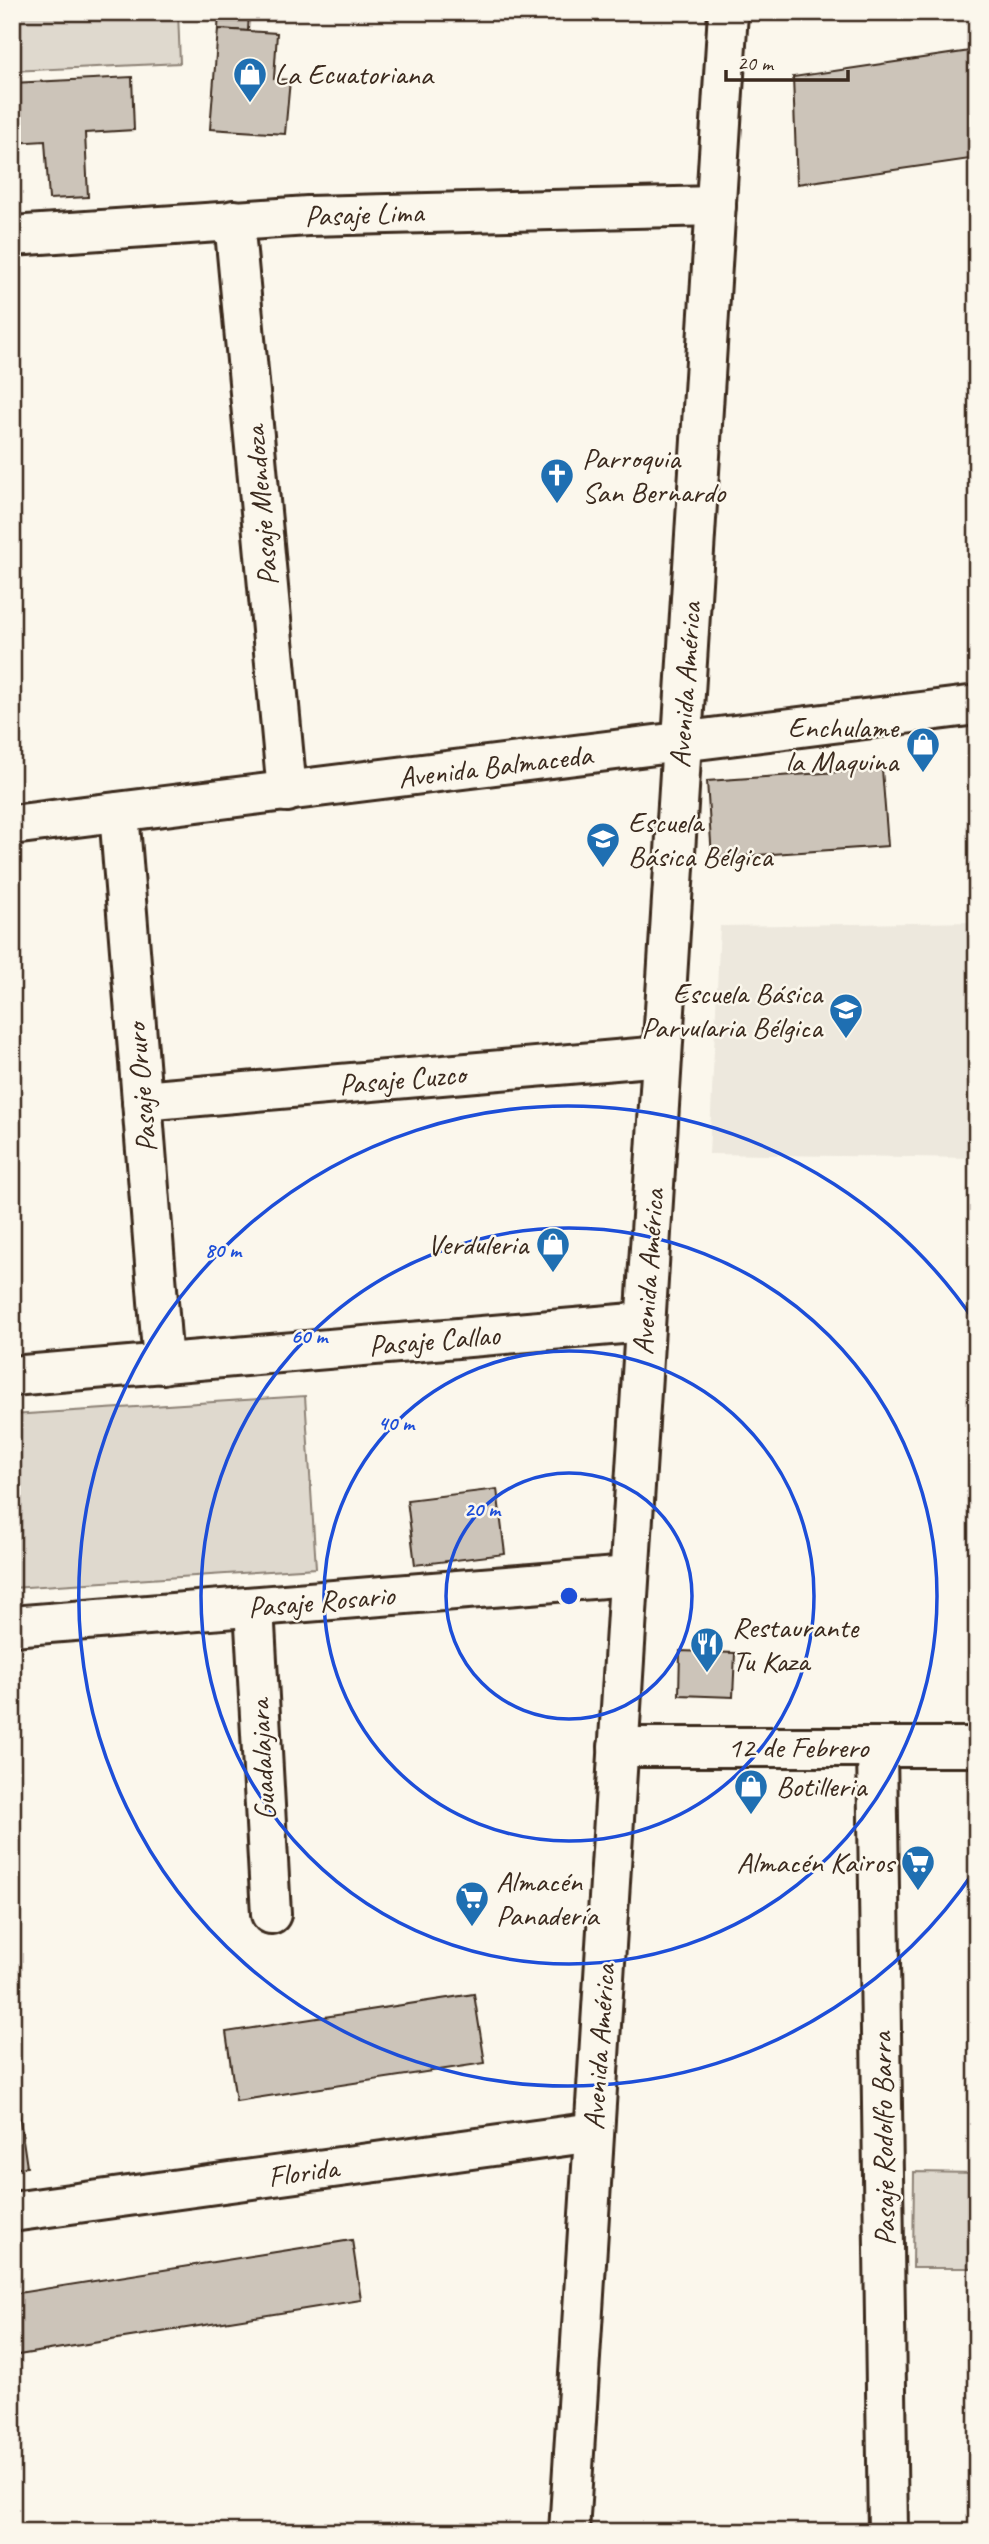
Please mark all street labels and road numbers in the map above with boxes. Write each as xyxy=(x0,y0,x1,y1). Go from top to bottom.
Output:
street label: Pasaje Lima xyxy=(304,193,426,235)
street label: Pasaje Mendoza xyxy=(235,422,287,587)
street label: Avenida América xyxy=(660,599,710,769)
street label: Avenida Balmaceda xyxy=(396,735,596,797)
street label: Pasaje Oruro xyxy=(116,1018,166,1154)
street label: Pasaje Cuzco xyxy=(337,1054,470,1103)
street label: Avenida América xyxy=(623,1186,673,1356)
street label: Pasaje Callao xyxy=(367,1315,502,1365)
street label: Pasaje Rosario xyxy=(246,1576,397,1626)
street label: Guadalajara xyxy=(240,1696,284,1822)
street label: 12 de Febrero xyxy=(728,1728,870,1766)
street label: Avenida América xyxy=(574,1961,624,2131)
street label: Pasaje Rodolfo Barra xyxy=(862,2030,904,2246)
street label: Florida xyxy=(266,2148,343,2196)

